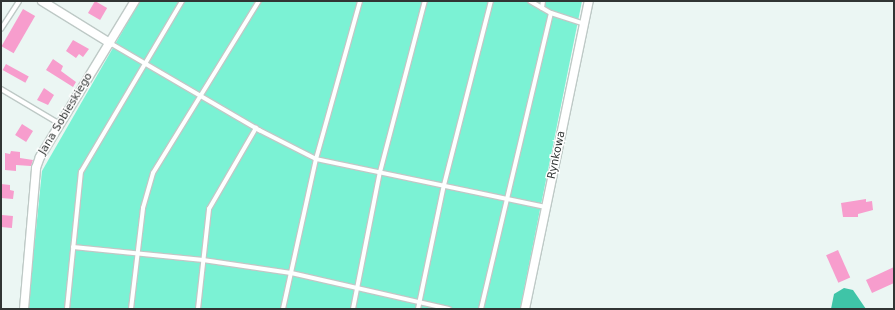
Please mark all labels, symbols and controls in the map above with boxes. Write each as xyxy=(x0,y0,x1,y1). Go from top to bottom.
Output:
street label: Jana Sobieskiego xyxy=(36,71,96,157)
street label: Rynkowa xyxy=(545,130,569,180)

